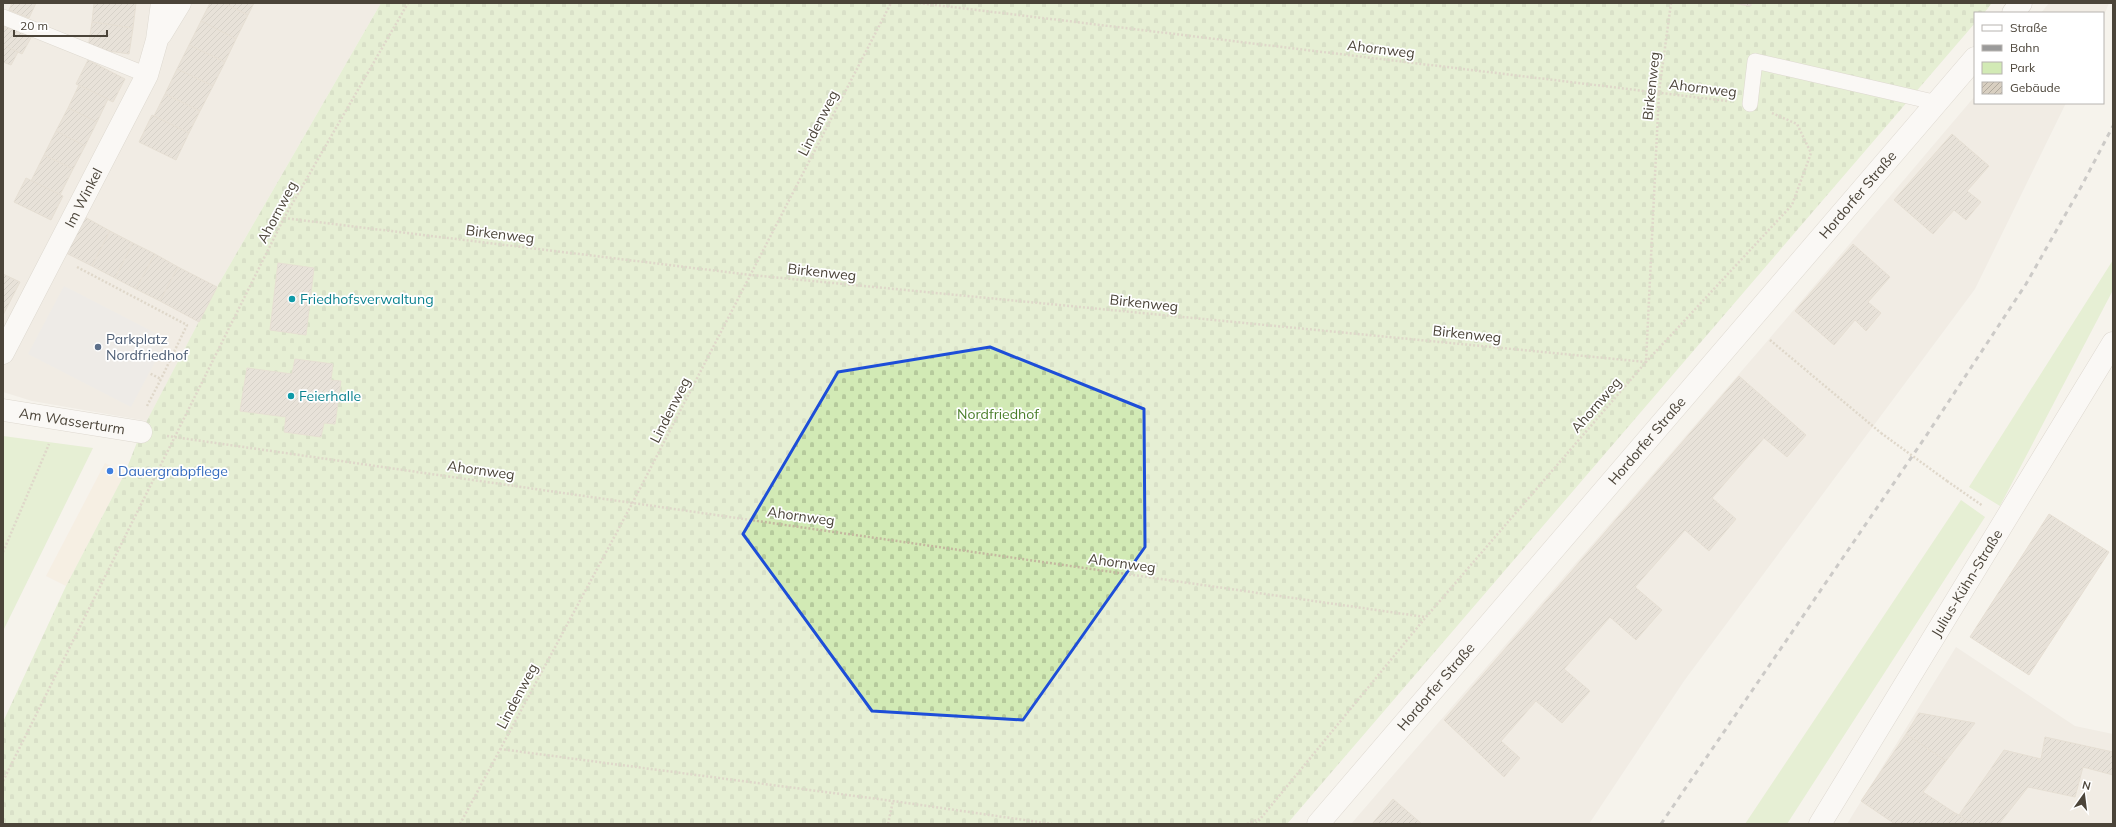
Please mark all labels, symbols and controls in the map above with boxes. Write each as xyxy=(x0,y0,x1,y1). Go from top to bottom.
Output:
scale bar xyxy=(14,12,107,38)
legend xyxy=(1974,12,2104,104)
text: 20 m xyxy=(20,18,48,33)
text: Straße xyxy=(2010,20,2047,35)
street label: Ahornweg xyxy=(1346,36,1416,62)
text: Bahn xyxy=(2010,40,2039,55)
street label: Birkenweg xyxy=(1638,51,1664,121)
text: Park xyxy=(2010,60,2036,75)
street label: Ahornweg xyxy=(1668,75,1738,101)
text: Gebäude xyxy=(2010,80,2060,95)
street label: Lindenweg xyxy=(794,87,842,159)
street label: Hordorfer Straße xyxy=(1815,147,1900,242)
street label: Im Winkel xyxy=(61,165,106,230)
street label: Ahornweg xyxy=(253,178,301,246)
street label: Birkenweg xyxy=(465,221,535,247)
street label: Birkenweg xyxy=(787,259,857,285)
place label: Friedhofsverwaltung xyxy=(300,290,434,308)
street label: Birkenweg xyxy=(1109,290,1179,316)
marker: Friedhofsverwaltung xyxy=(287,294,297,304)
street label: Birkenweg xyxy=(1432,321,1502,347)
place label: Parkplatz Nordfriedhof xyxy=(106,330,188,364)
marker: Parkplatz Nordfriedhof xyxy=(93,342,103,352)
street label: Lindenweg xyxy=(646,374,694,446)
street label: Ahornweg xyxy=(1567,374,1625,436)
place label: Feierhalle xyxy=(299,387,361,405)
marker: Feierhalle xyxy=(286,391,296,401)
street label: Hordorfer Straße xyxy=(1604,393,1689,488)
street label: Am Wasserturm xyxy=(18,404,126,438)
park label: Nordfriedhof xyxy=(957,405,1039,423)
street label: Ahornweg xyxy=(446,456,516,484)
place label: Dauergrabpflege xyxy=(118,462,228,480)
marker: Dauergrabpflege xyxy=(105,466,115,476)
street label: Ahornweg xyxy=(766,502,836,530)
street label: Julius-Kühn-Straße xyxy=(1927,526,2006,640)
street label: Ahornweg xyxy=(1087,549,1157,577)
street label: Hordorfer Straße xyxy=(1393,639,1478,734)
street label: Lindenweg xyxy=(492,660,542,732)
north arrow xyxy=(2064,775,2104,815)
text: N xyxy=(2081,777,2092,793)

